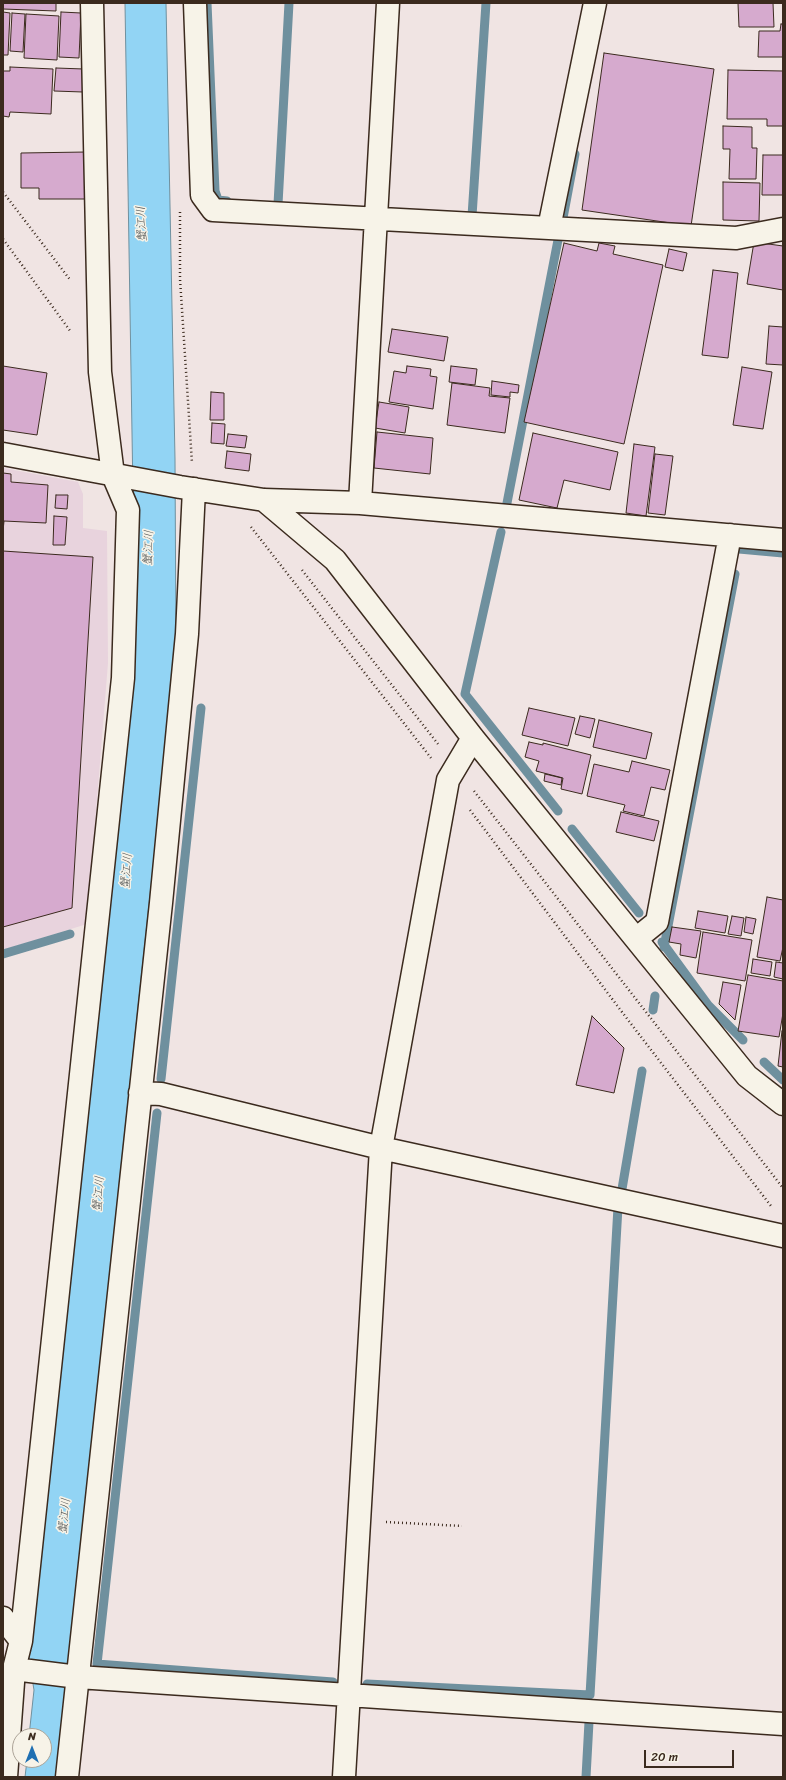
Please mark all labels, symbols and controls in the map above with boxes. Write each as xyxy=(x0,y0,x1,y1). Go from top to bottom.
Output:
water label: 蟹江川 xyxy=(134,206,150,242)
water label: 蟹江川 xyxy=(141,530,157,566)
water label: 蟹江川 xyxy=(118,852,136,890)
water label: 蟹江川 xyxy=(90,1175,108,1213)
water label: 蟹江川 xyxy=(56,1497,74,1535)
text: N xyxy=(28,1727,36,1746)
north arrow xyxy=(12,1728,52,1768)
scale bar xyxy=(646,1742,736,1768)
text: 20 m xyxy=(651,1746,678,1768)

